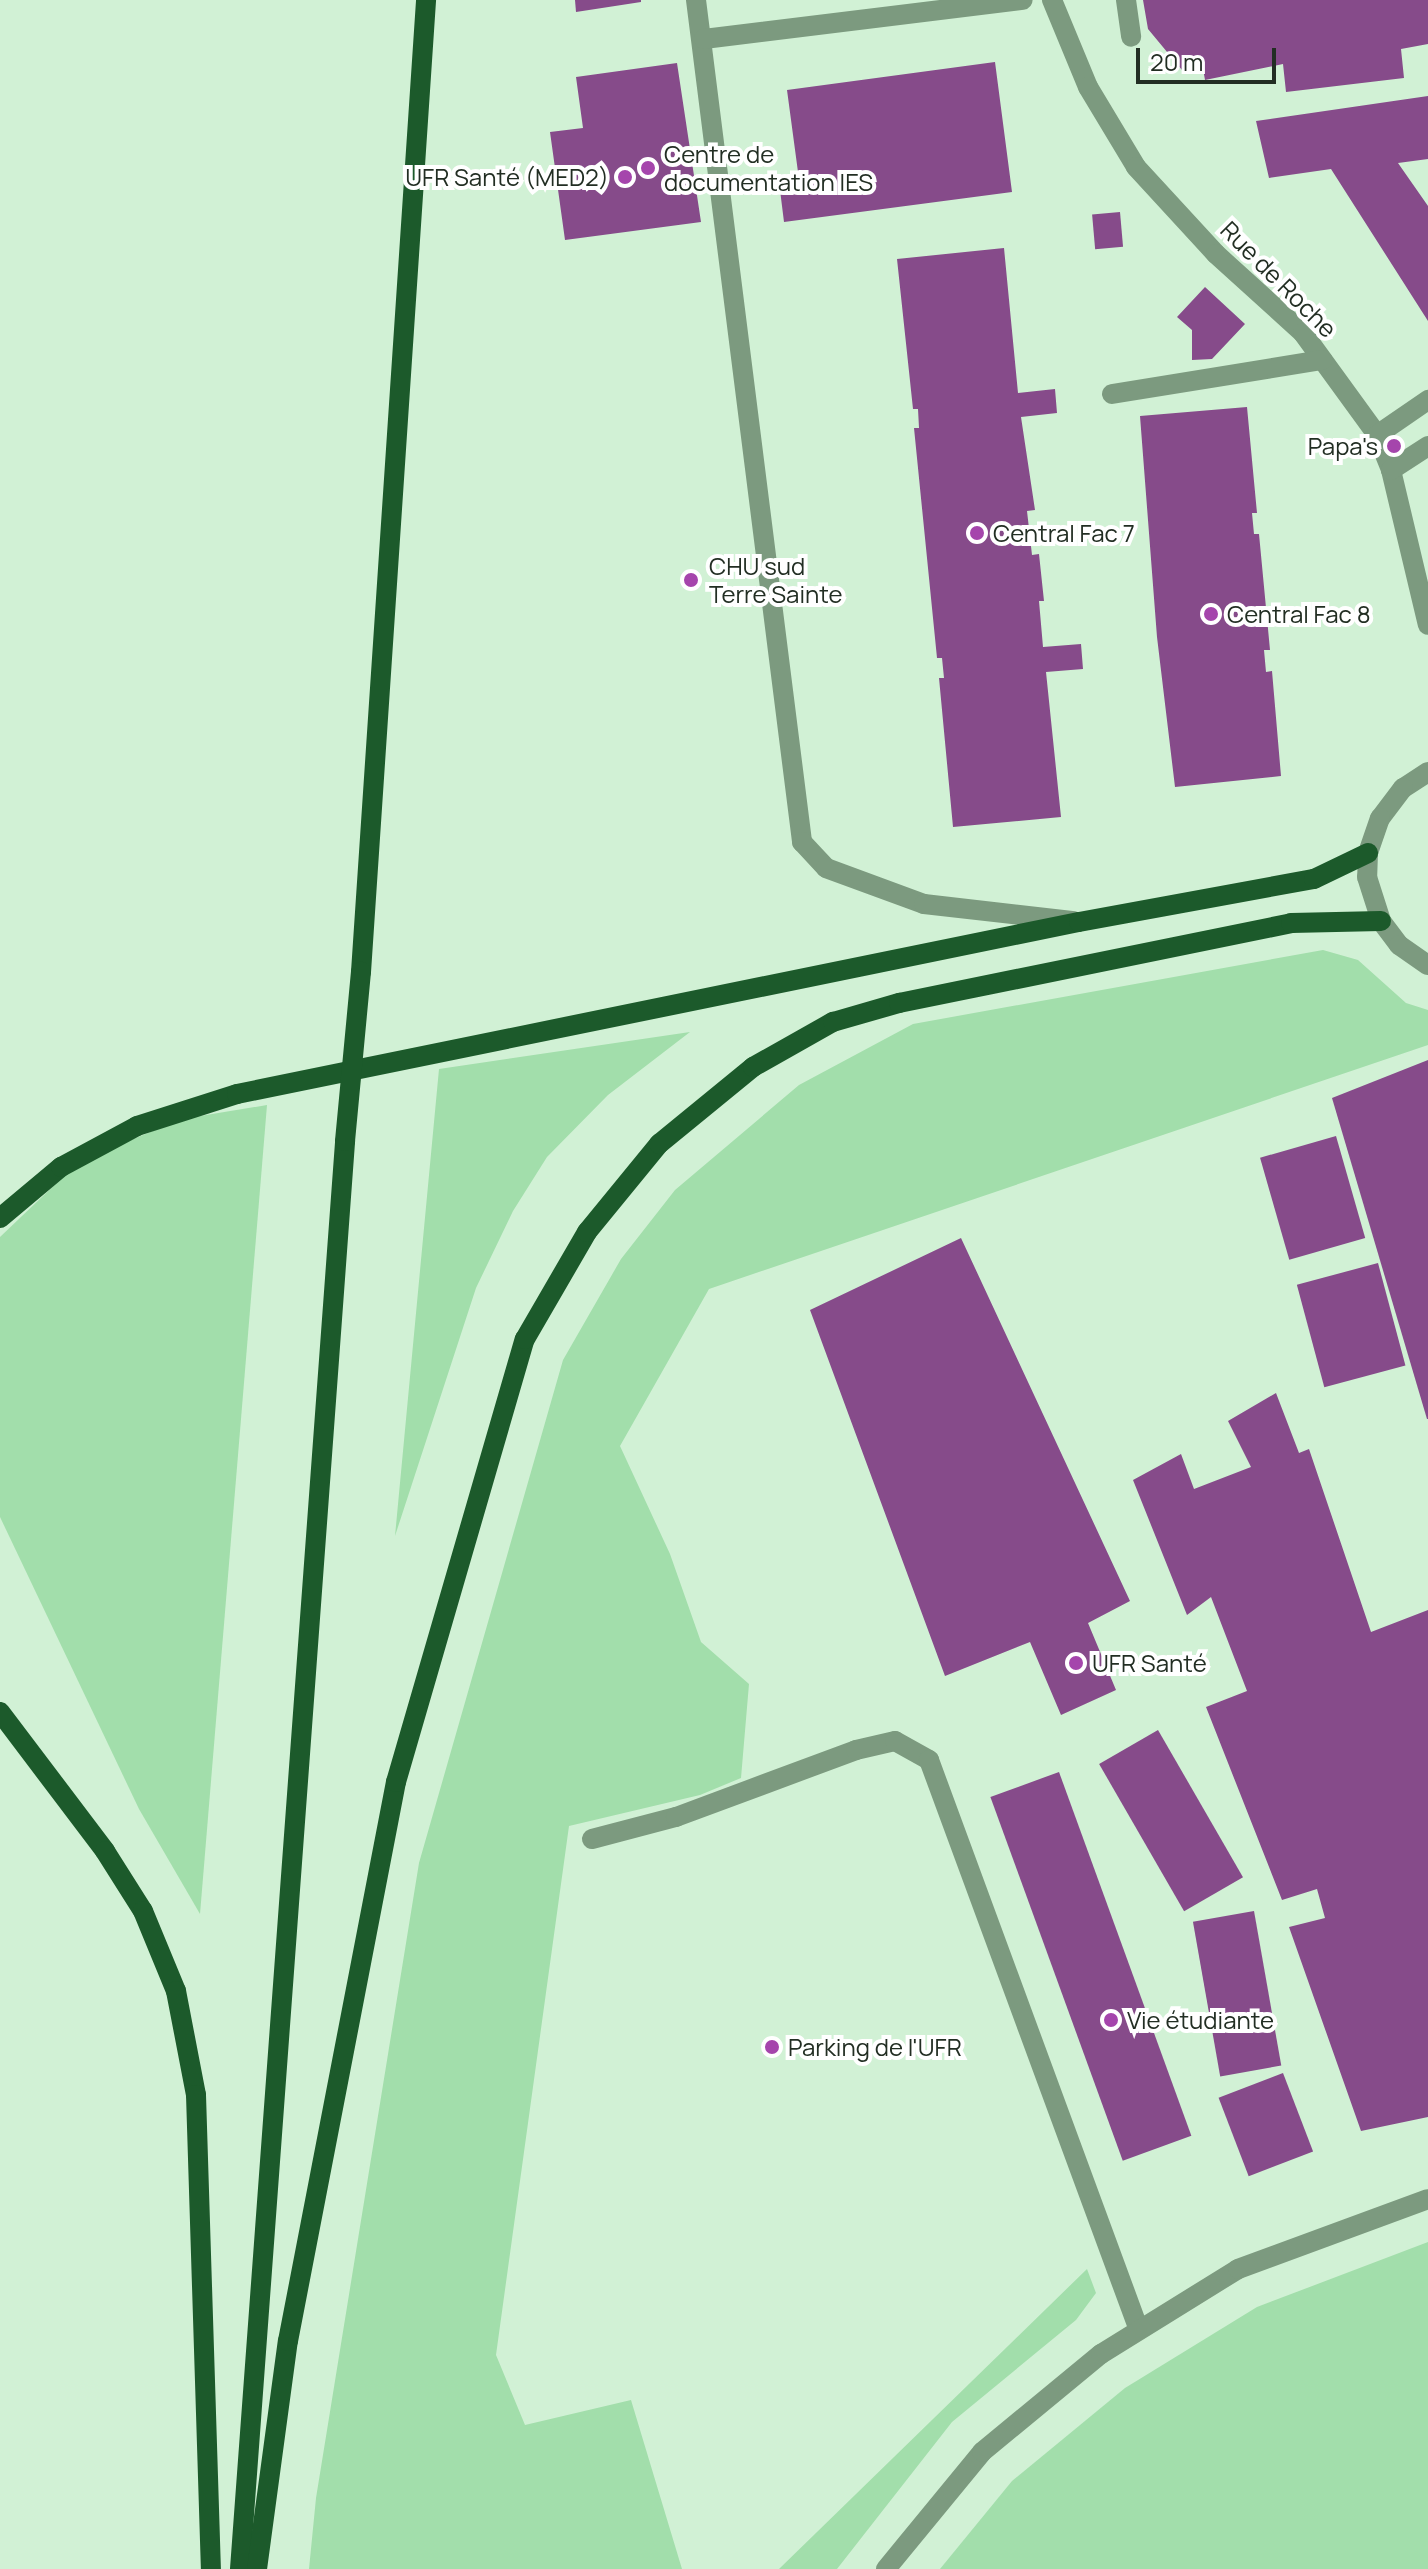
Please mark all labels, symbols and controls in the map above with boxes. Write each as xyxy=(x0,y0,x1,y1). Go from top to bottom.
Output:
scale bar xyxy=(1140,32,1280,82)
text: 20 m xyxy=(1150,45,1203,78)
place label: Centre de documentation IES xyxy=(664,140,873,196)
marker: Centre de documentation IES xyxy=(639,159,657,177)
place label: UFR Santé (MED2) xyxy=(405,163,609,191)
marker: UFR Santé (MED2) xyxy=(616,168,634,186)
street label: Rue de Roche xyxy=(1215,215,1343,343)
place label: Papa's xyxy=(1308,432,1378,460)
marker: Papa's xyxy=(1385,437,1403,455)
place label: Central Fac 7 xyxy=(993,519,1135,547)
marker: Central Fac 7 xyxy=(968,524,986,542)
place label: CHU sud Terre Sainte xyxy=(709,552,842,608)
marker: CHU sud Terre Sainte xyxy=(680,569,702,591)
place label: Central Fac 8 xyxy=(1227,600,1371,628)
marker: Central Fac 8 xyxy=(1202,605,1220,623)
place label: UFR Santé xyxy=(1092,1649,1207,1677)
marker: UFR Santé xyxy=(1067,1654,1085,1672)
place label: Vie étudiante xyxy=(1127,2006,1274,2034)
marker: Vie étudiante xyxy=(1102,2011,1120,2029)
place label: Parking de l'UFR xyxy=(788,2033,962,2061)
marker: Parking de l'UFR xyxy=(763,2038,781,2056)

